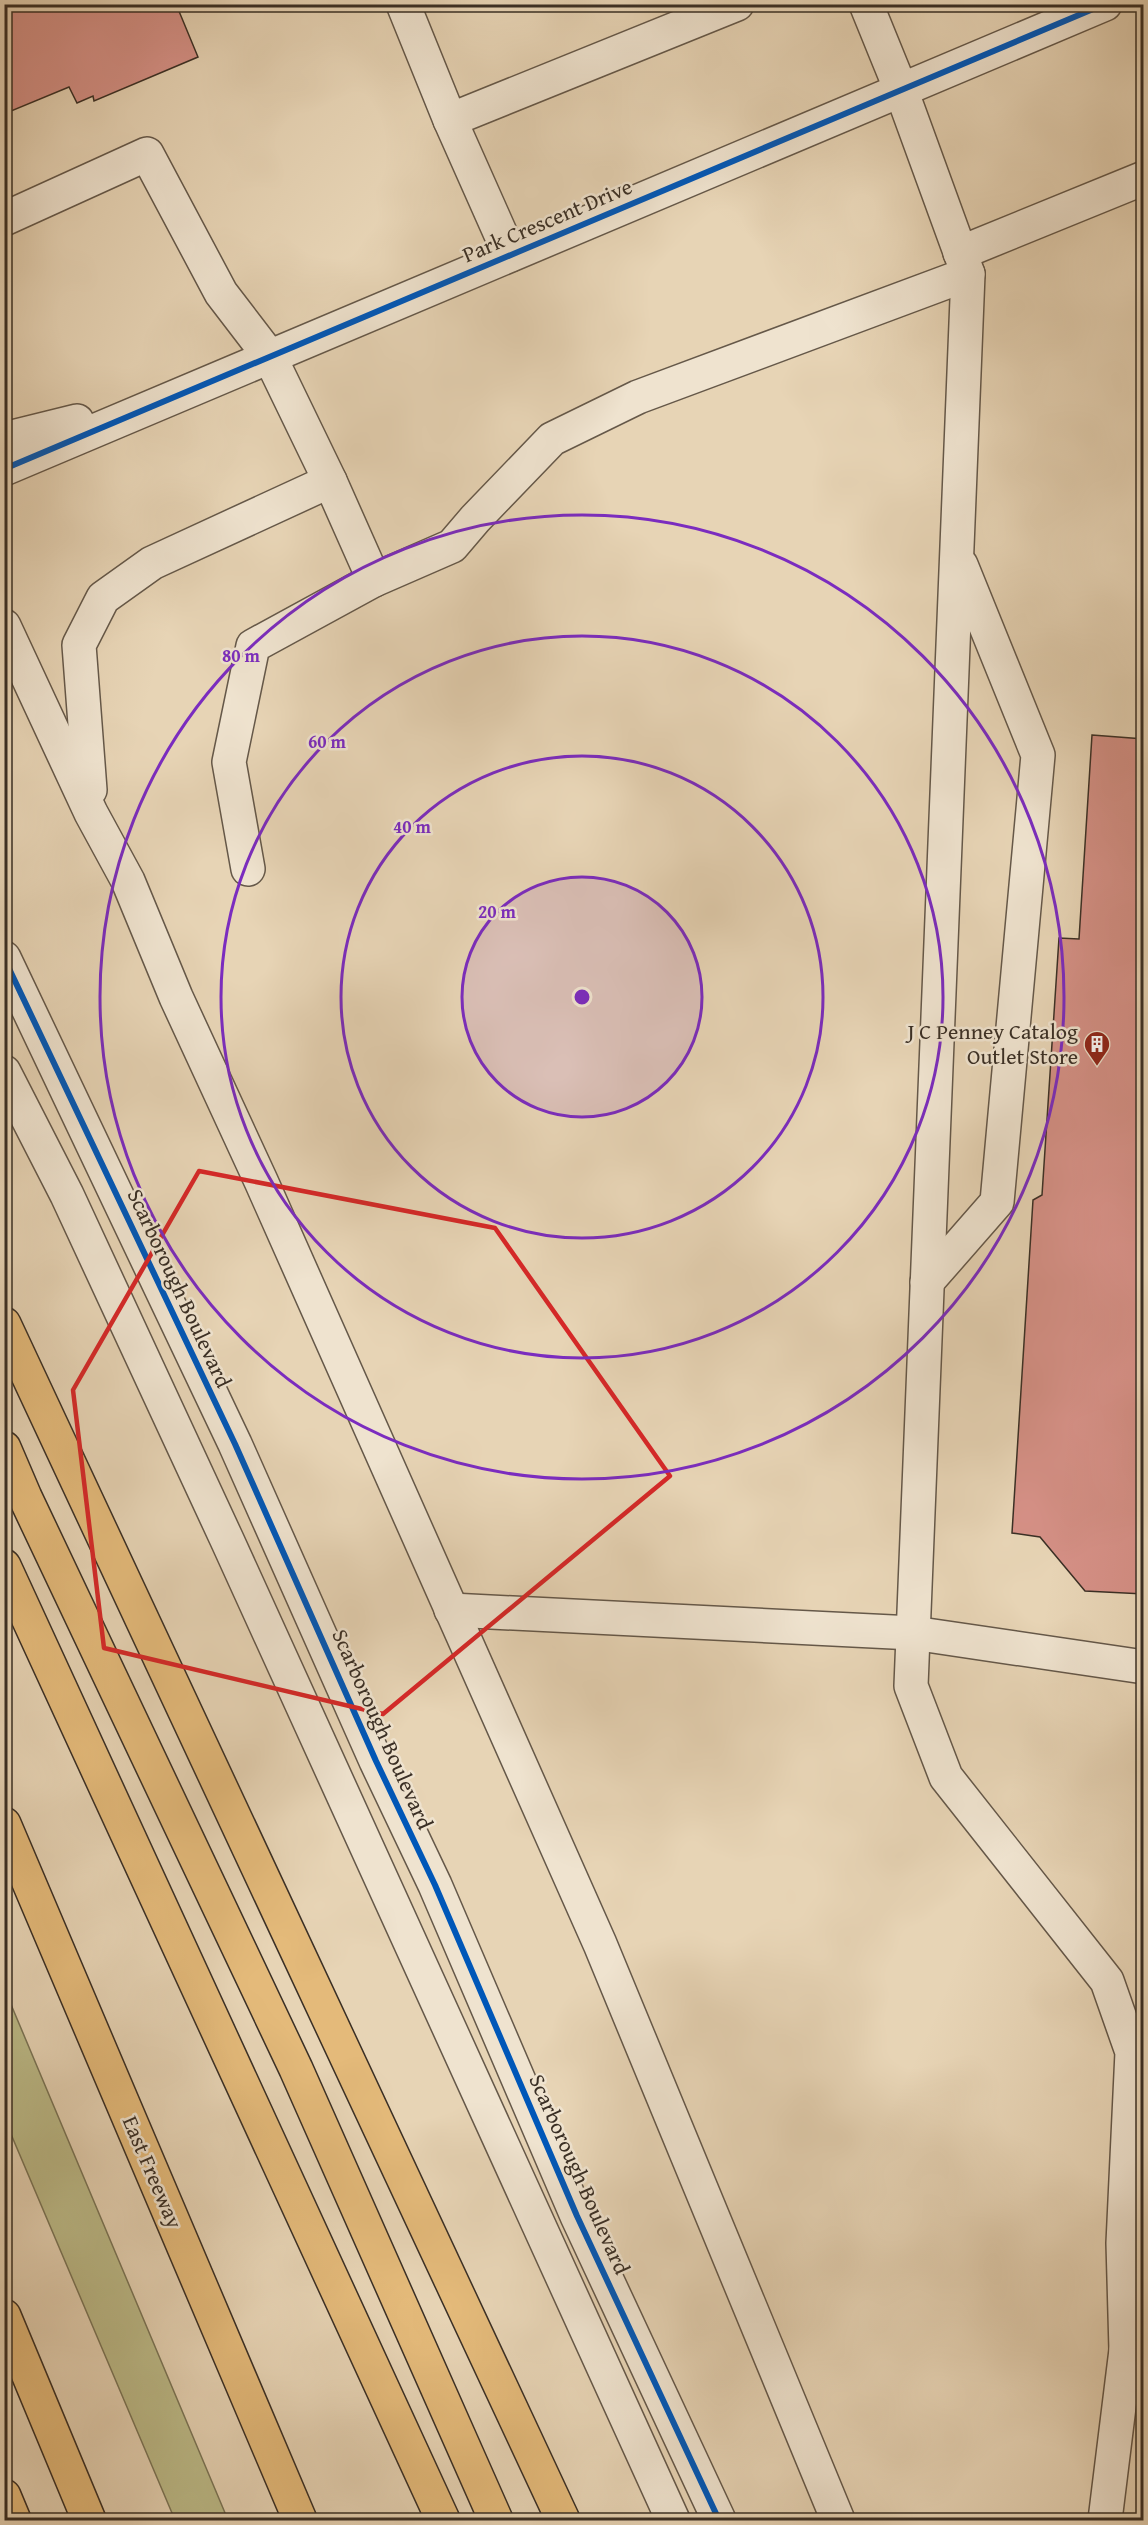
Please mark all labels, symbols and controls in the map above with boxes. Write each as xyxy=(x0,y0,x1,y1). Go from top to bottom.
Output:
street label: Park Crescent Drive xyxy=(457,170,637,270)
text: 80 m xyxy=(222,642,261,669)
text: 60 m xyxy=(308,728,347,755)
text: 40 m xyxy=(393,813,432,840)
text: 20 m xyxy=(478,898,517,925)
centre of rings xyxy=(572,987,592,1007)
place label: J C Penney Catalog Outlet Store xyxy=(905,1015,1078,1072)
building icon: J C Penney Catalog Outlet Store xyxy=(1082,1029,1112,1067)
street label: Scarborough Boulevard xyxy=(120,1183,240,1393)
street label: Scarborough Boulevard xyxy=(324,1624,442,1834)
street label: Scarborough Boulevard xyxy=(521,2069,639,2279)
street label: East Freeway xyxy=(115,2111,191,2233)

